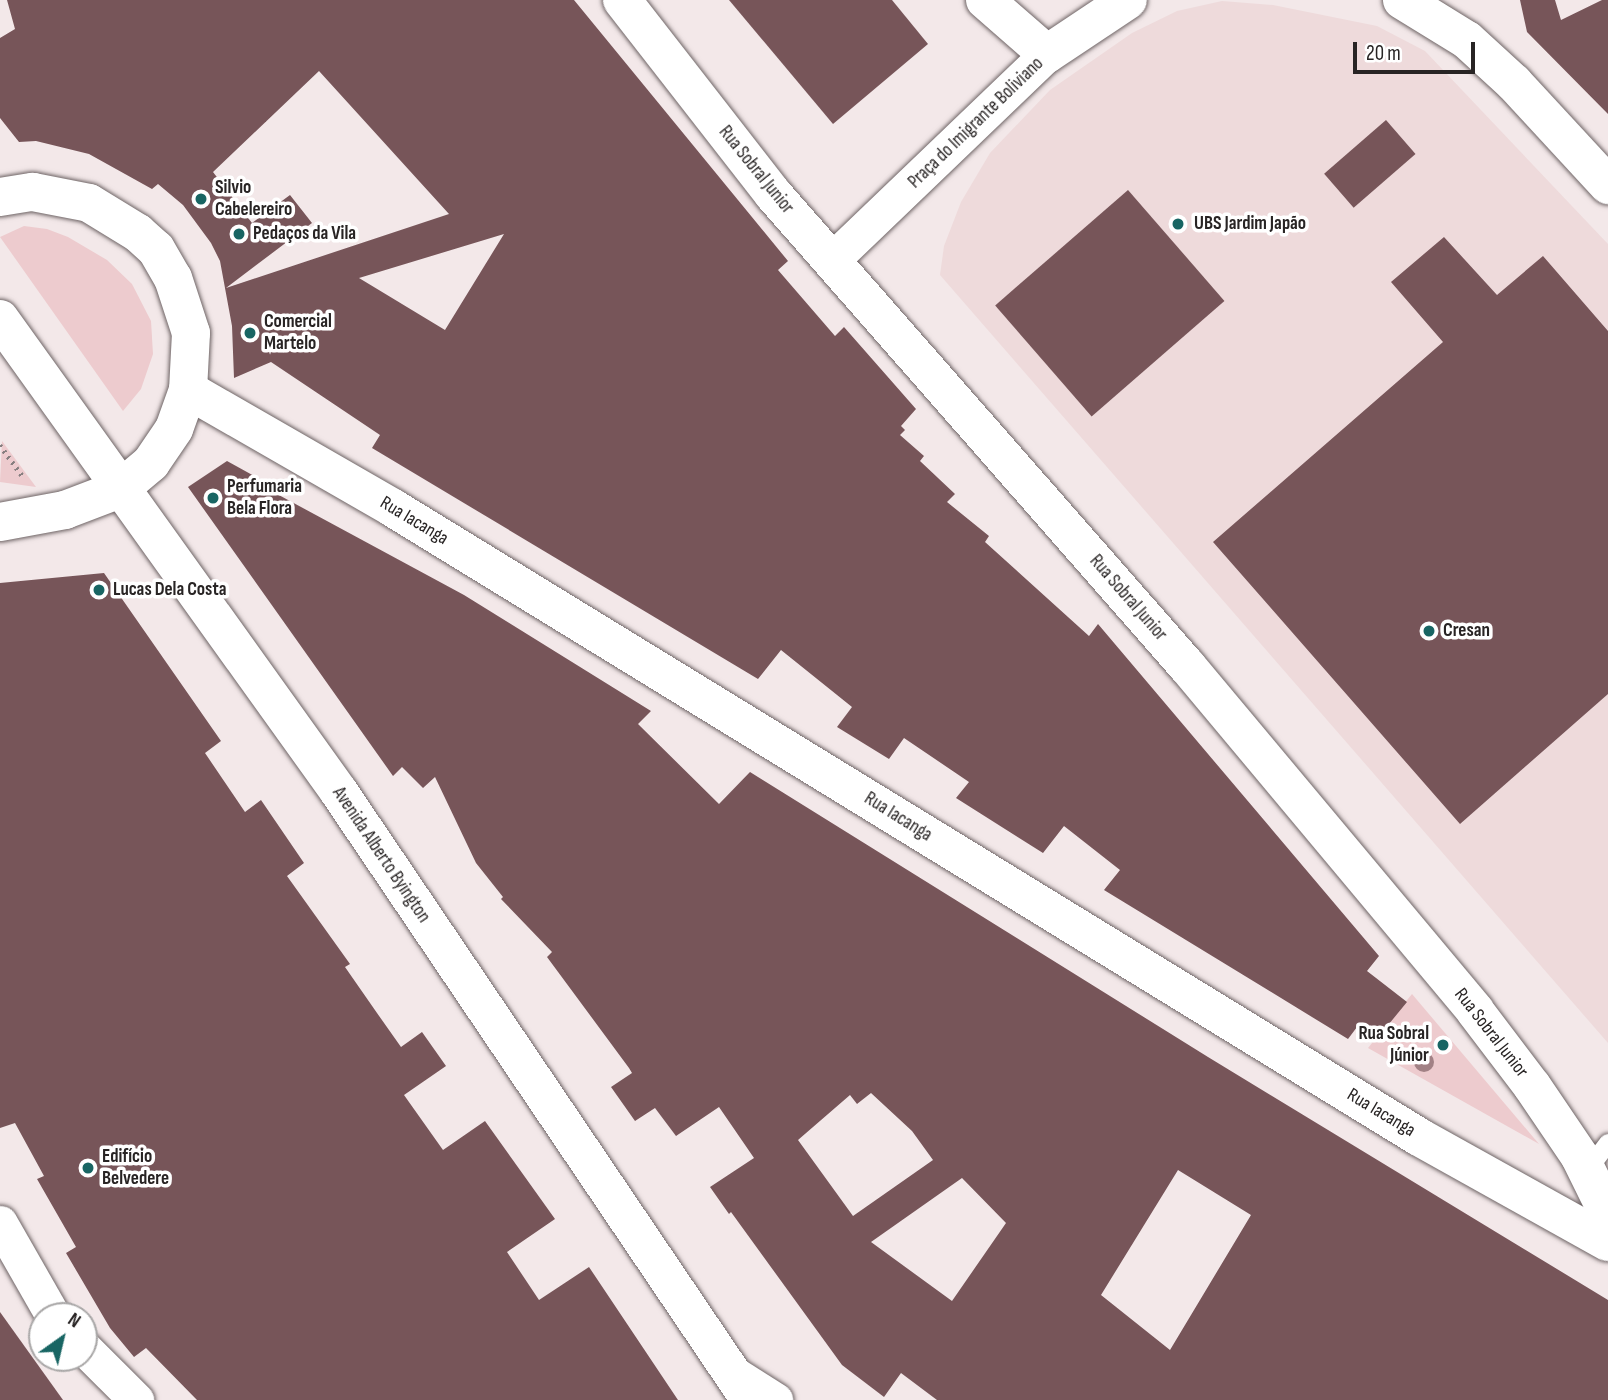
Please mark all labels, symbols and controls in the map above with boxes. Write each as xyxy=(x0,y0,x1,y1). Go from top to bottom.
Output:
scale bar xyxy=(1356,28,1478,72)
text: 20 m xyxy=(1366,41,1401,66)
street label: Praça do Imigrante Boliviano xyxy=(904,53,1048,193)
street label: Rua Sobral Junior xyxy=(714,121,798,219)
place label: Silvio Cabelereiro xyxy=(215,177,292,221)
marker: Silvio Cabelereiro xyxy=(193,191,209,207)
place label: UBS Jardim Japão xyxy=(1194,213,1306,235)
marker: UBS Jardim Japão xyxy=(1168,214,1188,234)
place label: Pedaços da Vila xyxy=(253,223,356,245)
marker: Pedaços da Vila xyxy=(231,226,247,242)
place label: Comercial Martelo xyxy=(264,311,332,355)
marker: Comercial Martelo xyxy=(242,325,258,341)
place label: Perfumaria Bela Flora xyxy=(227,476,302,520)
marker: Perfumaria Bela Flora xyxy=(205,490,221,506)
street label: Rua Iacanga xyxy=(376,492,452,550)
street label: Rua Sobral Junior xyxy=(1084,550,1172,646)
place label: Lucas Dela Costa xyxy=(113,579,226,601)
marker: Lucas Dela Costa xyxy=(91,582,107,598)
place label: Cresan xyxy=(1443,620,1490,642)
marker: Cresan xyxy=(1421,623,1437,639)
street label: Avenida Alberto Byington xyxy=(327,783,435,927)
street label: Rua Iacanga xyxy=(860,787,936,847)
street label: Rua Sobral Junior xyxy=(1449,984,1533,1082)
place label: Rua Sobral Júnior xyxy=(1358,1023,1429,1067)
marker: Rua Sobral Júnior xyxy=(1435,1037,1451,1053)
street label: Rua Iacanga xyxy=(1343,1084,1419,1142)
place label: Edifício Belvedere xyxy=(102,1146,169,1190)
marker: Edifício Belvedere xyxy=(80,1160,96,1176)
north arrow xyxy=(28,1302,98,1372)
text: N xyxy=(63,1308,85,1333)

